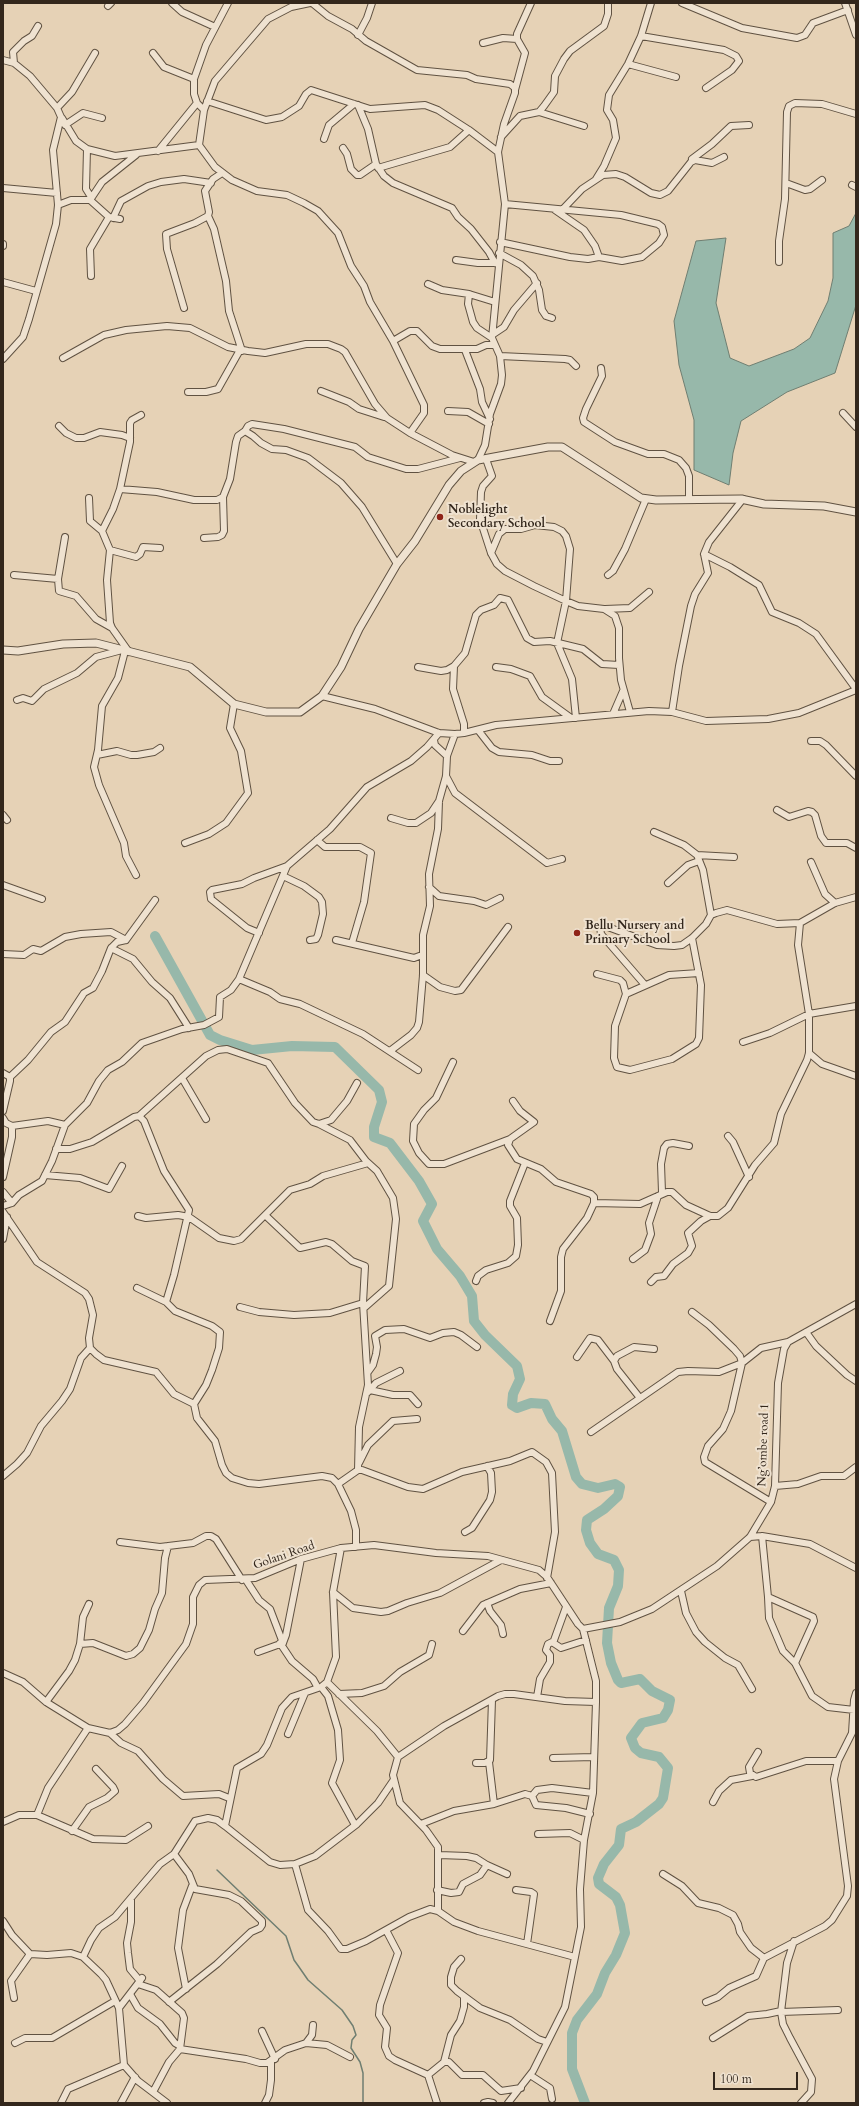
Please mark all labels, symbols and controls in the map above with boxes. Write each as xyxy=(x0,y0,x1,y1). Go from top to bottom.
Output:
place label: Noblelight Secondary School xyxy=(448,503,545,531)
marker: Noblelight Secondary School xyxy=(435,512,445,522)
place label: Bellu Nursery and Primary School xyxy=(585,919,684,947)
marker: Bellu Nursery and Primary School xyxy=(572,928,582,938)
street label: Ng’ombe road 1 xyxy=(755,1403,773,1487)
street label: Golani Road xyxy=(251,1539,317,1573)
scale bar xyxy=(715,2064,800,2090)
text: 100 m xyxy=(720,2071,752,2087)

